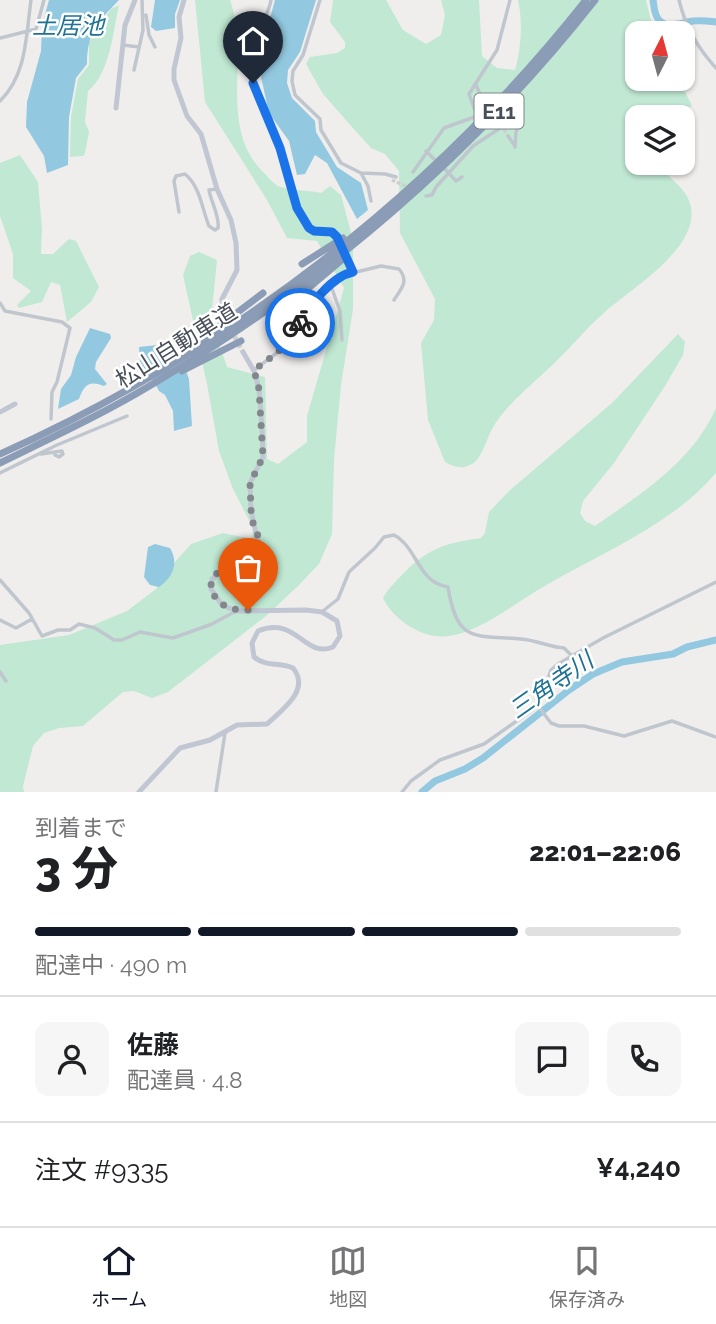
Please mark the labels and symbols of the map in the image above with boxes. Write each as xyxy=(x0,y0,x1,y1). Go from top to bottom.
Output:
water label: 土居池 xyxy=(32,11,106,40)
pin xyxy=(223,11,283,83)
north arrow xyxy=(625,21,695,91)
road number: E11 xyxy=(475,94,524,128)
courier xyxy=(265,288,335,358)
street label: 松山自動車道 xyxy=(110,297,242,393)
pin xyxy=(218,538,278,610)
water label: 三角寺川 xyxy=(503,644,601,724)

